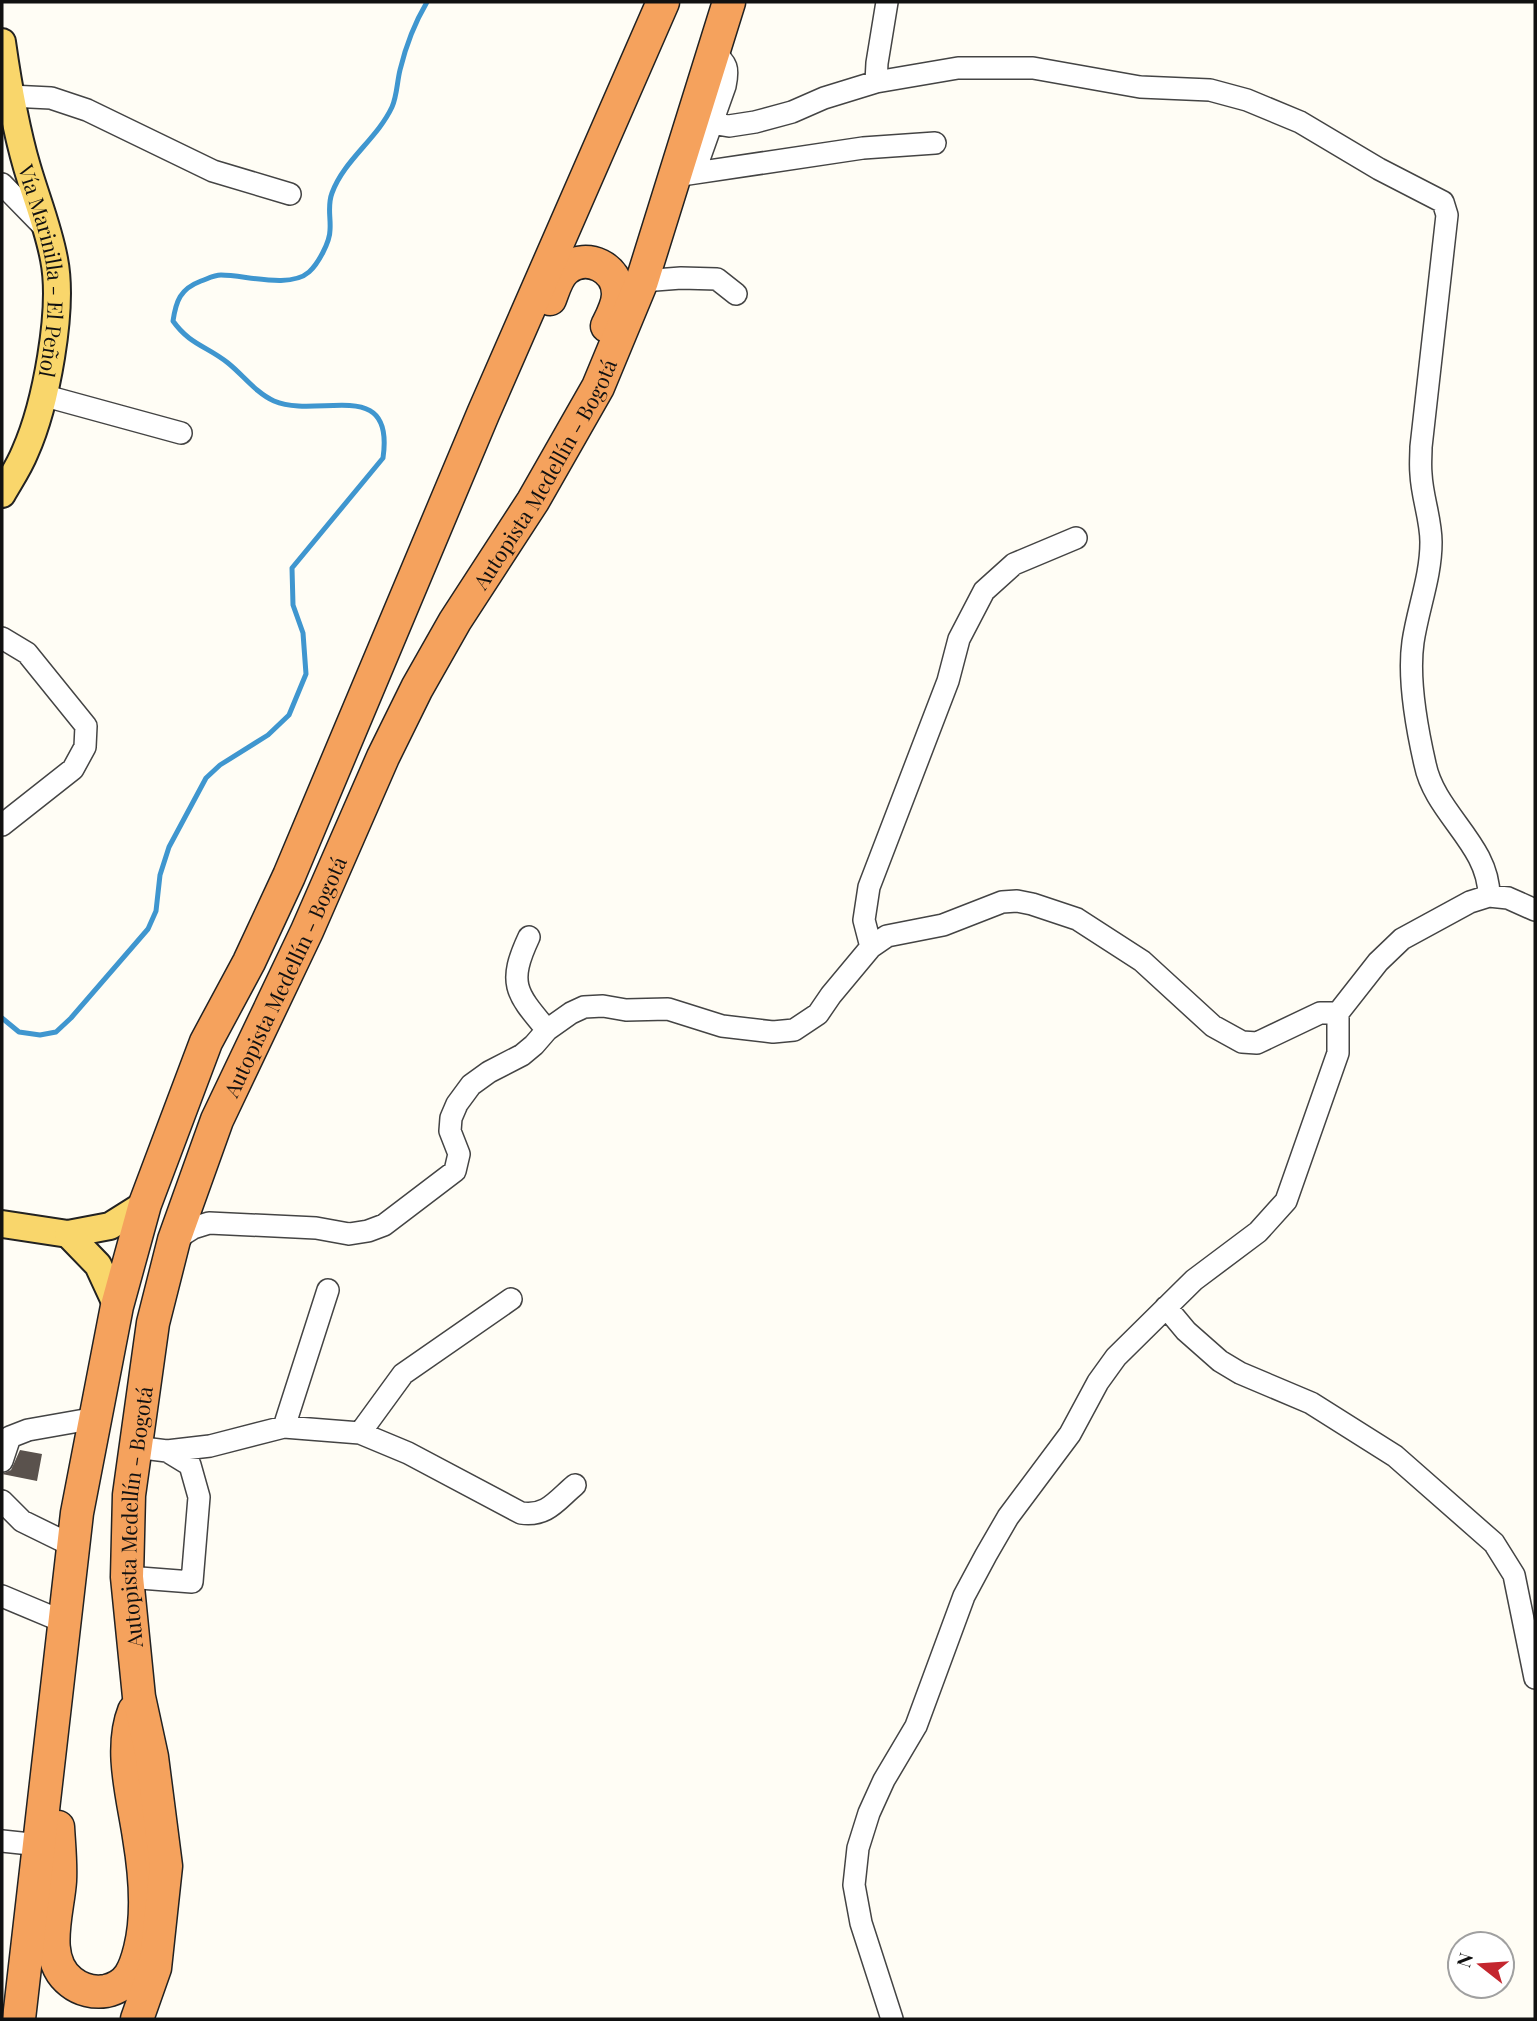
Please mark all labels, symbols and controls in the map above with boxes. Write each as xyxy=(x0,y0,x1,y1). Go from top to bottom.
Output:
street label: Vía Marinilla - El Peñol xyxy=(13,160,71,380)
street label: Autopista Medellín - Bogotá xyxy=(465,354,622,595)
street label: Autopista Medellín - Bogotá xyxy=(216,851,352,1102)
street label: Autopista Medellín - Bogotá xyxy=(113,1384,158,1650)
north arrow xyxy=(1446,1930,1516,2000)
text: N xyxy=(1449,1949,1478,1970)

